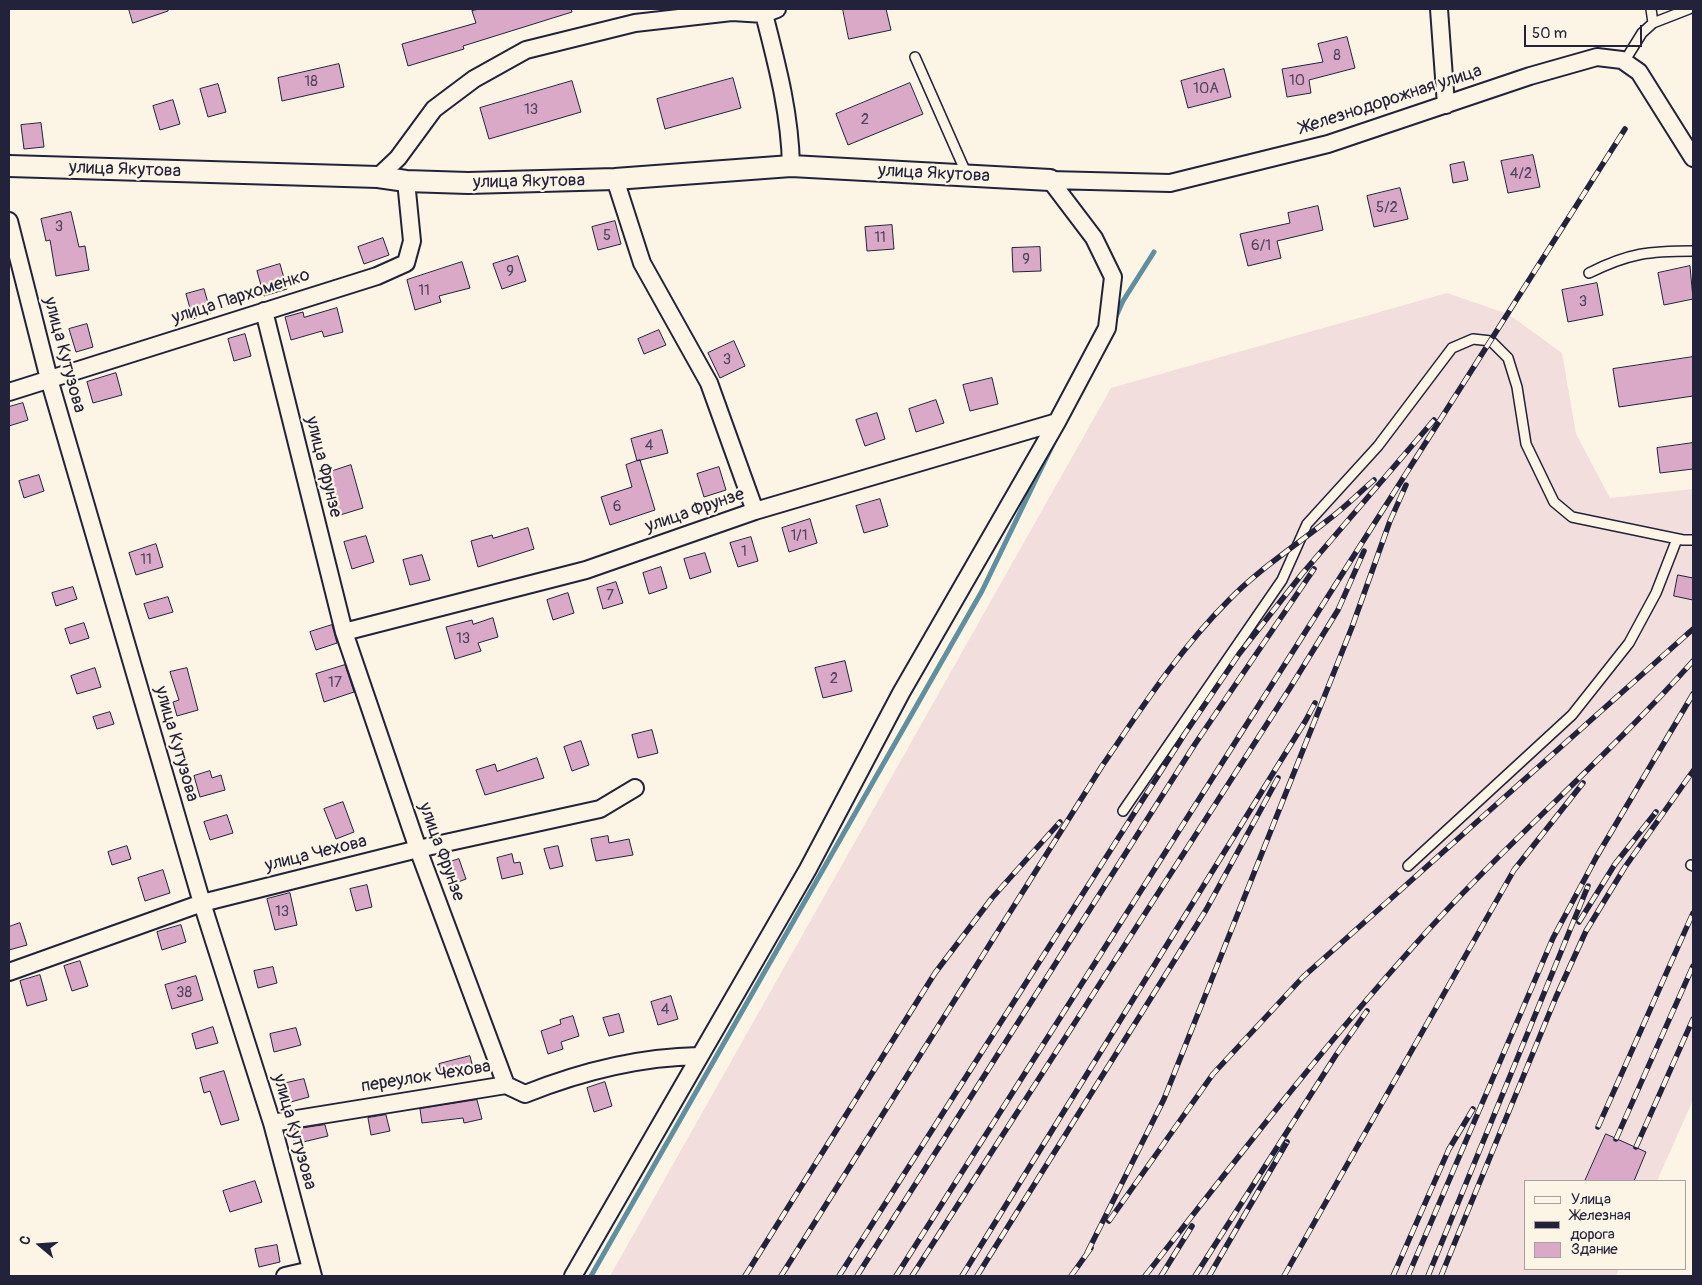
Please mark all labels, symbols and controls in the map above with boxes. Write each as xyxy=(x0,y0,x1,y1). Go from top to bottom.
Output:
scale bar xyxy=(1527,15,1644,47)
text: 50 m xyxy=(1532,24,1567,43)
house number: 8 xyxy=(1333,47,1341,65)
street label: Железнодорожная улица xyxy=(1297,60,1485,140)
house number: 10 xyxy=(1289,72,1305,90)
house number: 18 xyxy=(304,73,318,91)
house number: 10А xyxy=(1193,80,1219,98)
house number: 13 xyxy=(524,101,538,119)
house number: 2 xyxy=(861,111,869,129)
street label: улица Якутова xyxy=(69,157,181,183)
street label: улица Якутова xyxy=(877,160,991,188)
house number: 4/2 xyxy=(1510,165,1532,183)
street label: улица Якутова xyxy=(473,170,585,194)
house number: 5/2 xyxy=(1376,199,1398,217)
house number: 3 xyxy=(55,218,63,236)
house number: 5 xyxy=(603,227,611,245)
house number: 11 xyxy=(874,229,886,247)
house number: 6/1 xyxy=(1251,237,1271,255)
house number: 9 xyxy=(1022,251,1030,269)
house number: 9 xyxy=(506,263,514,281)
street label: улица Пархоменко xyxy=(169,265,313,329)
house number: 11 xyxy=(418,282,430,300)
house number: 3 xyxy=(1579,293,1587,311)
street label: улица Кутузова xyxy=(38,295,90,415)
house number: 3 xyxy=(723,351,731,369)
street label: улица Фрунзе xyxy=(300,414,346,520)
house number: 4 xyxy=(645,437,653,455)
street label: улица Фрунзе xyxy=(643,484,747,538)
house number: 6 xyxy=(613,498,621,516)
house number: 1/1 xyxy=(790,527,808,545)
house number: 1 xyxy=(741,543,747,561)
house number: 11 xyxy=(140,551,152,569)
house number: 7 xyxy=(606,587,614,605)
house number: 13 xyxy=(456,630,470,648)
house number: 2 xyxy=(830,670,838,688)
house number: 17 xyxy=(328,674,342,692)
street label: улица Кутузова xyxy=(149,684,203,804)
street label: улица Фрунзе xyxy=(413,800,469,904)
street label: улица Чехова xyxy=(263,831,369,877)
house number: 13 xyxy=(275,903,289,921)
house number: 38 xyxy=(176,984,192,1002)
house number: 4 xyxy=(661,1001,669,1019)
street label: переулок Чехова xyxy=(360,1056,492,1098)
street label: улица Кутузова xyxy=(267,1072,321,1192)
legend xyxy=(1524,1180,1687,1270)
text: Улица xyxy=(1571,1190,1611,1209)
text: Железная дорога xyxy=(1570,1206,1631,1244)
north arrow xyxy=(15,1220,65,1270)
text: С xyxy=(16,1233,35,1247)
text: Здание xyxy=(1571,1240,1618,1259)

